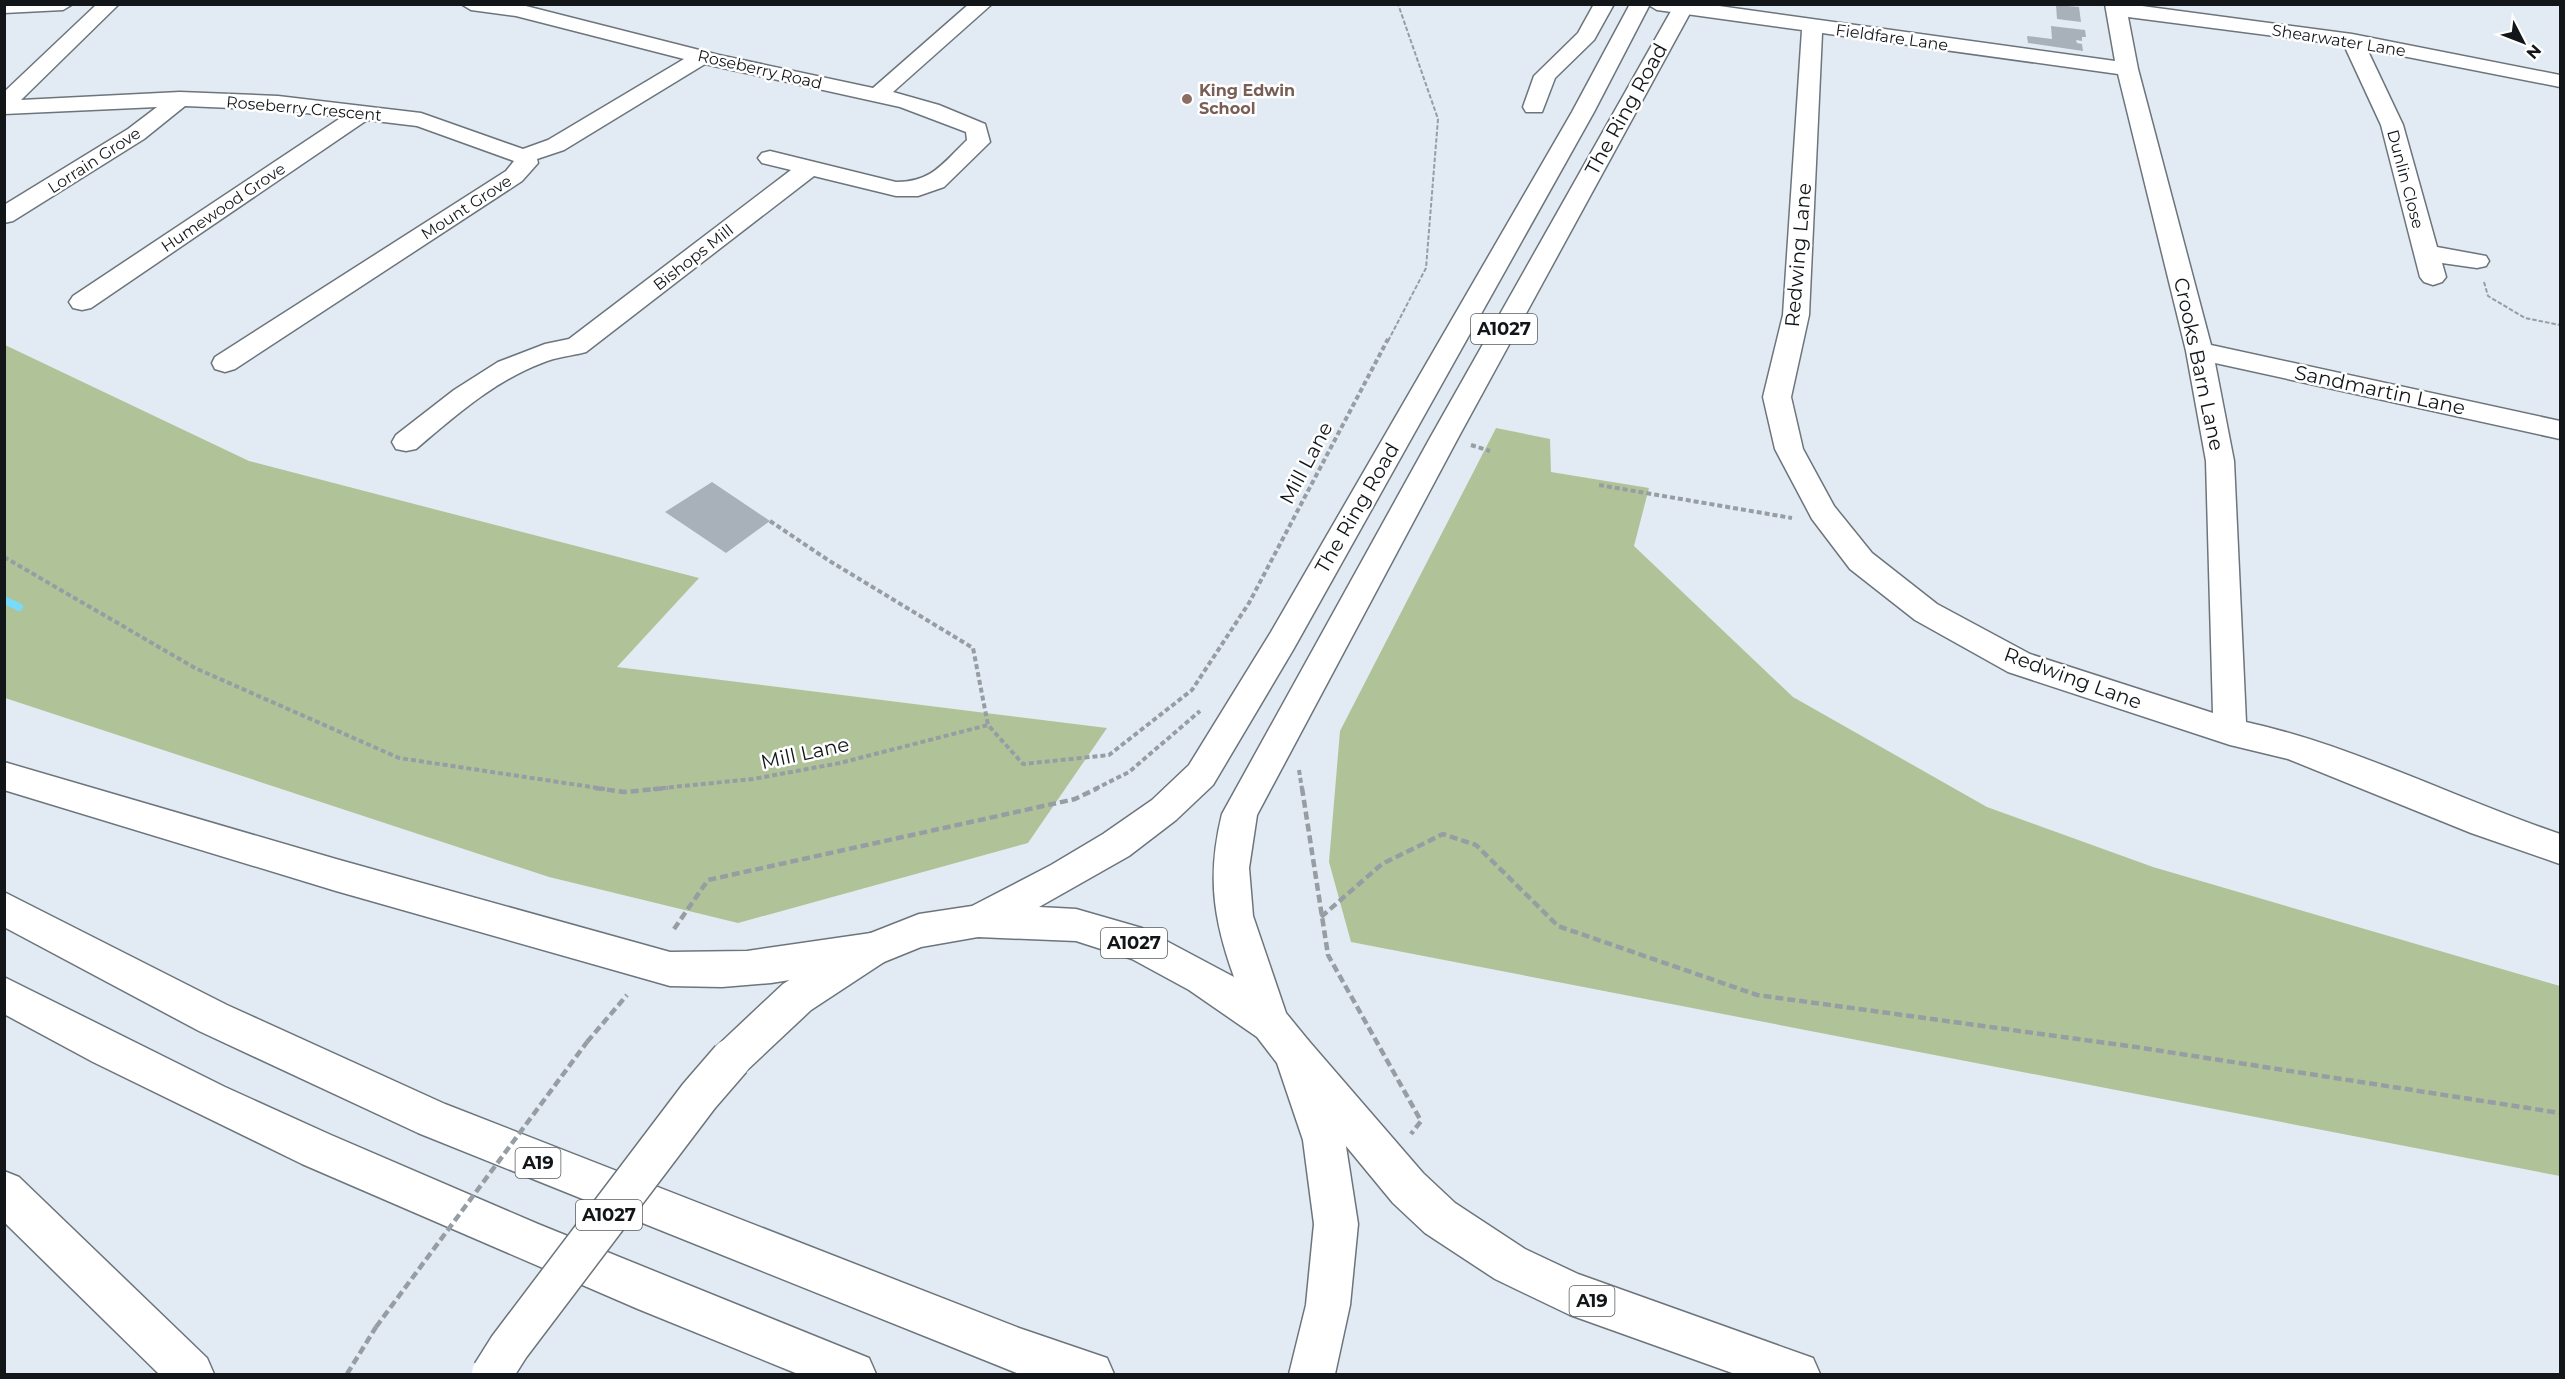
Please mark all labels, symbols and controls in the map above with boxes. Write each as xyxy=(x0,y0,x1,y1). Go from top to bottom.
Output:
north arrow xyxy=(2493,12,2553,72)
street label: Fieldfare Lane xyxy=(1834,20,1949,55)
street label: Shearwater Lane xyxy=(2271,21,2407,60)
street label: The Ring Road xyxy=(1580,39,1672,179)
text: N xyxy=(2522,41,2545,63)
street label: Roseberry Road xyxy=(696,46,824,93)
place label: King Edwin School xyxy=(1199,81,1295,118)
street label: Roseberry Crescent xyxy=(225,92,383,125)
marker: King Edwin School xyxy=(1180,92,1194,106)
street label: Lorrain Grove xyxy=(44,123,144,197)
street label: Dunlin Close xyxy=(2383,128,2428,231)
street label: Humewood Grove xyxy=(158,159,289,256)
street label: Mount Grove xyxy=(417,171,515,244)
street label: Redwing Lane xyxy=(1780,182,1816,328)
street label: Bishops Mill xyxy=(650,220,737,294)
street label: Crooks Barn Lane xyxy=(2169,275,2229,453)
road number: A1027 xyxy=(1471,314,1537,344)
street label: Sandmartin Lane xyxy=(2292,360,2468,420)
street label: Mill Lane xyxy=(1274,418,1338,508)
street label: The Ring Road xyxy=(1310,438,1404,578)
street label: Redwing Lane xyxy=(2001,642,2145,714)
street label: Mill Lane xyxy=(759,732,851,774)
road number: A1027 xyxy=(1101,928,1167,958)
road number: A19 xyxy=(516,1148,560,1178)
road number: A1027 xyxy=(576,1200,642,1230)
road number: A19 xyxy=(1570,1286,1614,1316)

